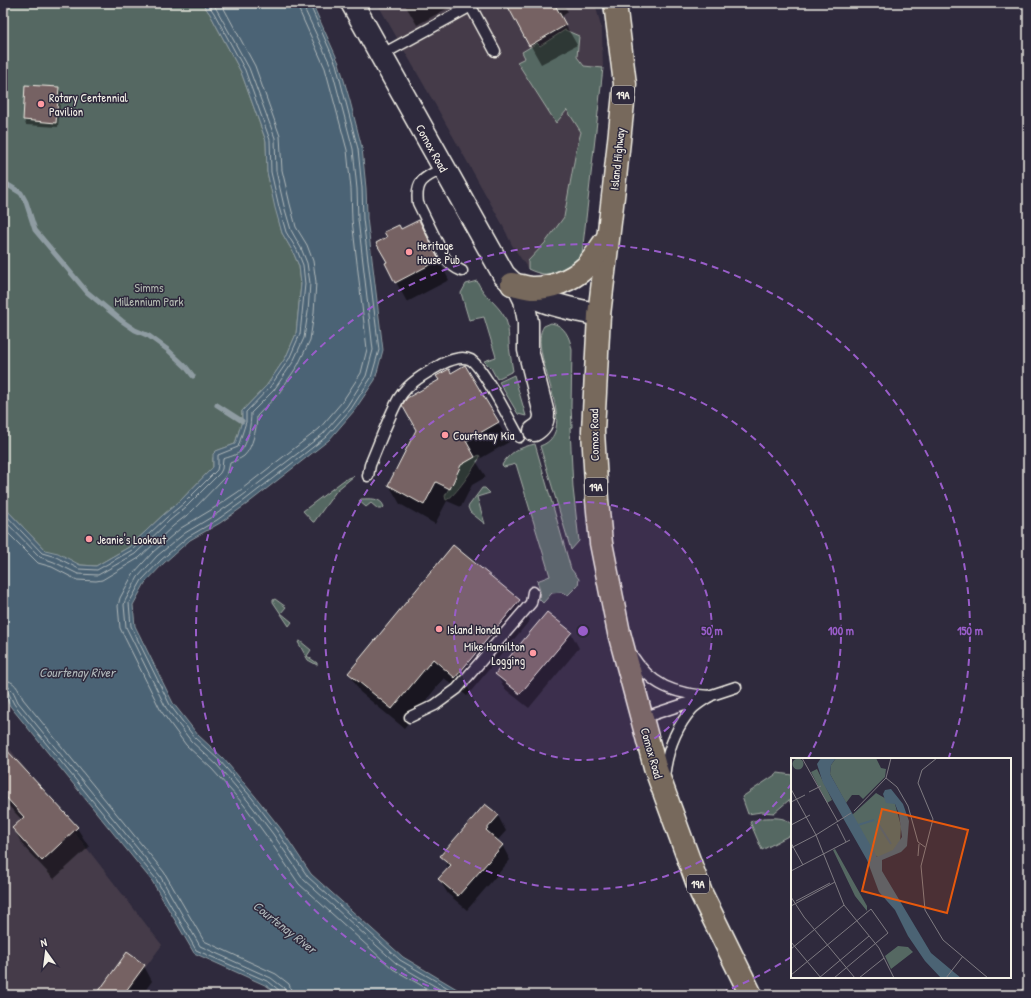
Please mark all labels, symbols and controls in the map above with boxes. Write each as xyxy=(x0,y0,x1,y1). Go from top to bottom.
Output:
road number: 19A xyxy=(612,86,634,104)
place label: Rotary Centennial Pavilion xyxy=(49,89,128,120)
marker: Rotary Centennial Pavilion xyxy=(36,99,46,109)
street label: Comox Road xyxy=(412,121,452,175)
street label: Island Highway xyxy=(605,127,629,191)
place label: Heritage House Pub xyxy=(417,237,460,268)
marker: Heritage House Pub xyxy=(404,247,414,257)
park label: Simms Millennium Park xyxy=(114,279,184,310)
street label: Comox Road xyxy=(585,408,603,461)
place label: Courtenay Kia xyxy=(453,427,515,444)
marker: Courtenay Kia xyxy=(440,430,450,440)
road number: 19A xyxy=(585,478,607,496)
place label: Jeanie's Lookout xyxy=(97,531,167,548)
marker: Jeanie's Lookout xyxy=(84,534,94,544)
place label: Island Honda xyxy=(447,621,501,638)
text: 50 m xyxy=(701,622,723,639)
text: 100 m xyxy=(828,622,854,639)
text: 150 m xyxy=(957,622,983,639)
marker: Island Honda xyxy=(434,624,444,634)
centre of rings xyxy=(576,624,590,638)
place label: Mike Hamilton Logging xyxy=(464,638,525,669)
marker: Mike Hamilton Logging xyxy=(528,648,538,658)
water label: Courtenay River xyxy=(39,663,117,681)
street label: Comox Road xyxy=(637,726,667,781)
inset map xyxy=(791,758,1011,978)
road number: 19A xyxy=(687,875,709,893)
water label: Courtenay River xyxy=(250,897,322,959)
north arrow xyxy=(26,932,66,972)
text: N xyxy=(39,935,48,950)

